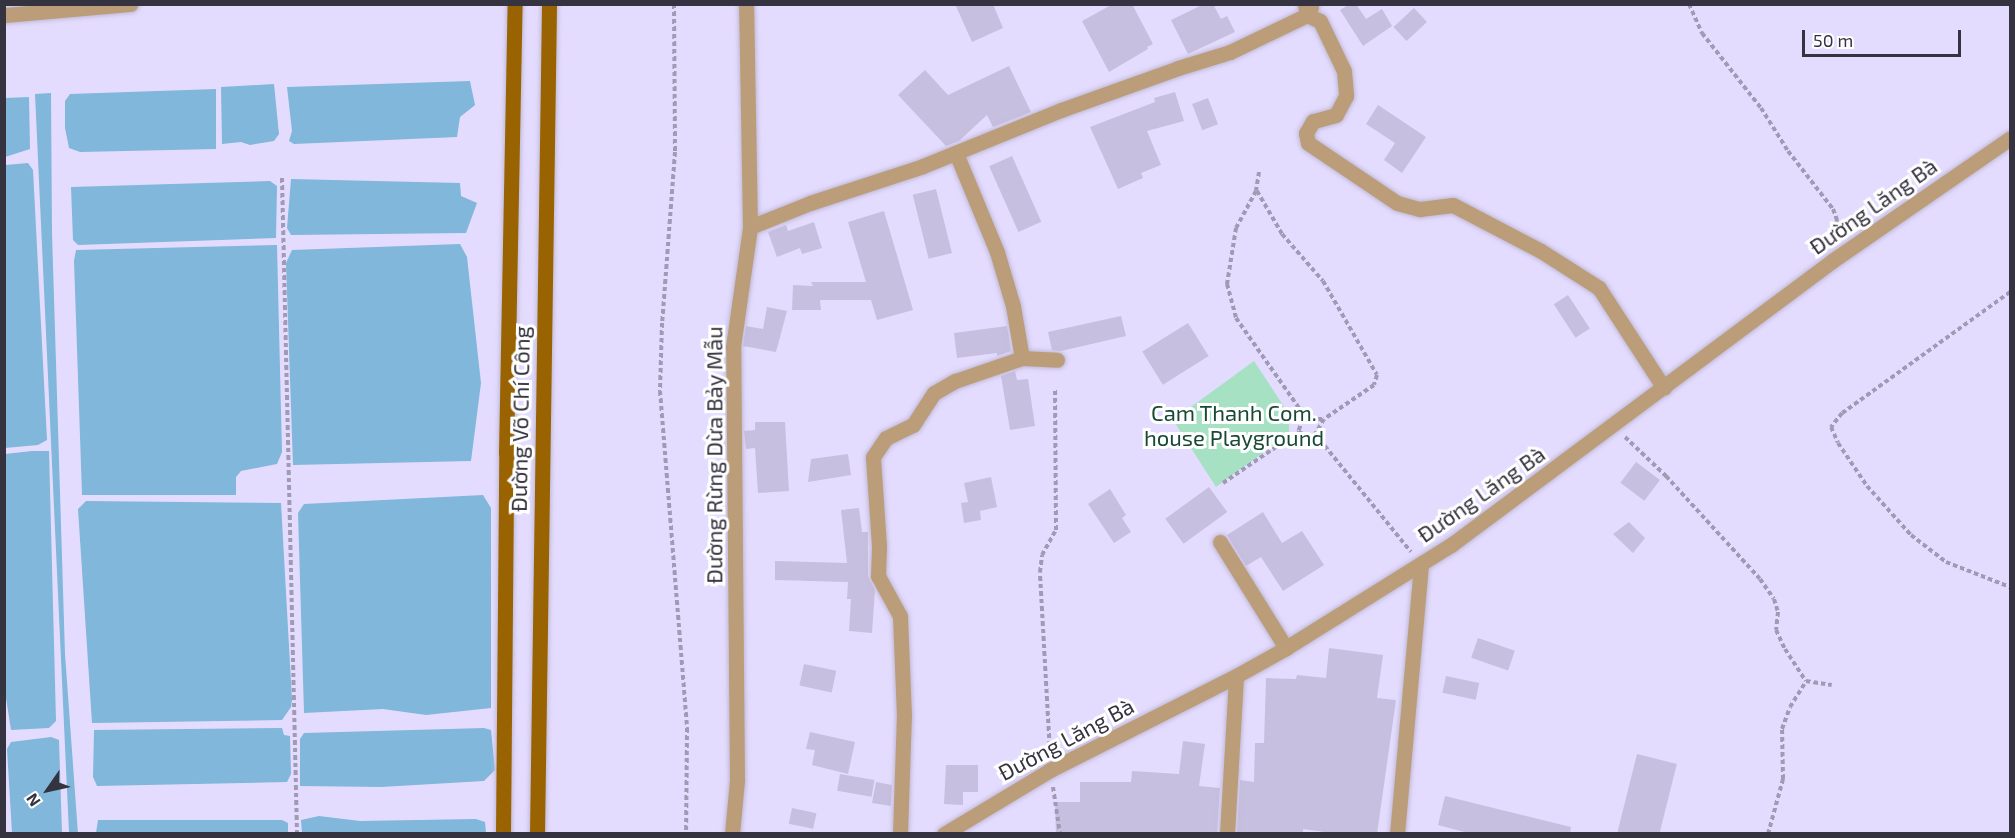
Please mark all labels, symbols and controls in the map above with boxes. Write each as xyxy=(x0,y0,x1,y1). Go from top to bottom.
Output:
scale bar xyxy=(1805,18,1964,56)
text: 50 m xyxy=(1813,29,1853,51)
street label: Đường Lăng Bà xyxy=(1804,152,1942,260)
street label: Đường Võ Chí Công xyxy=(505,326,535,512)
street label: Đường Rừng Dừa Bảy Mẫu xyxy=(701,326,727,584)
park label: Cam Thanh Com. house Playground xyxy=(1144,399,1324,451)
street label: Đường Lăng Bà xyxy=(1412,440,1550,548)
street label: Đường Lăng Bà xyxy=(994,692,1138,786)
north arrow xyxy=(18,760,78,820)
text: N xyxy=(22,790,44,810)

